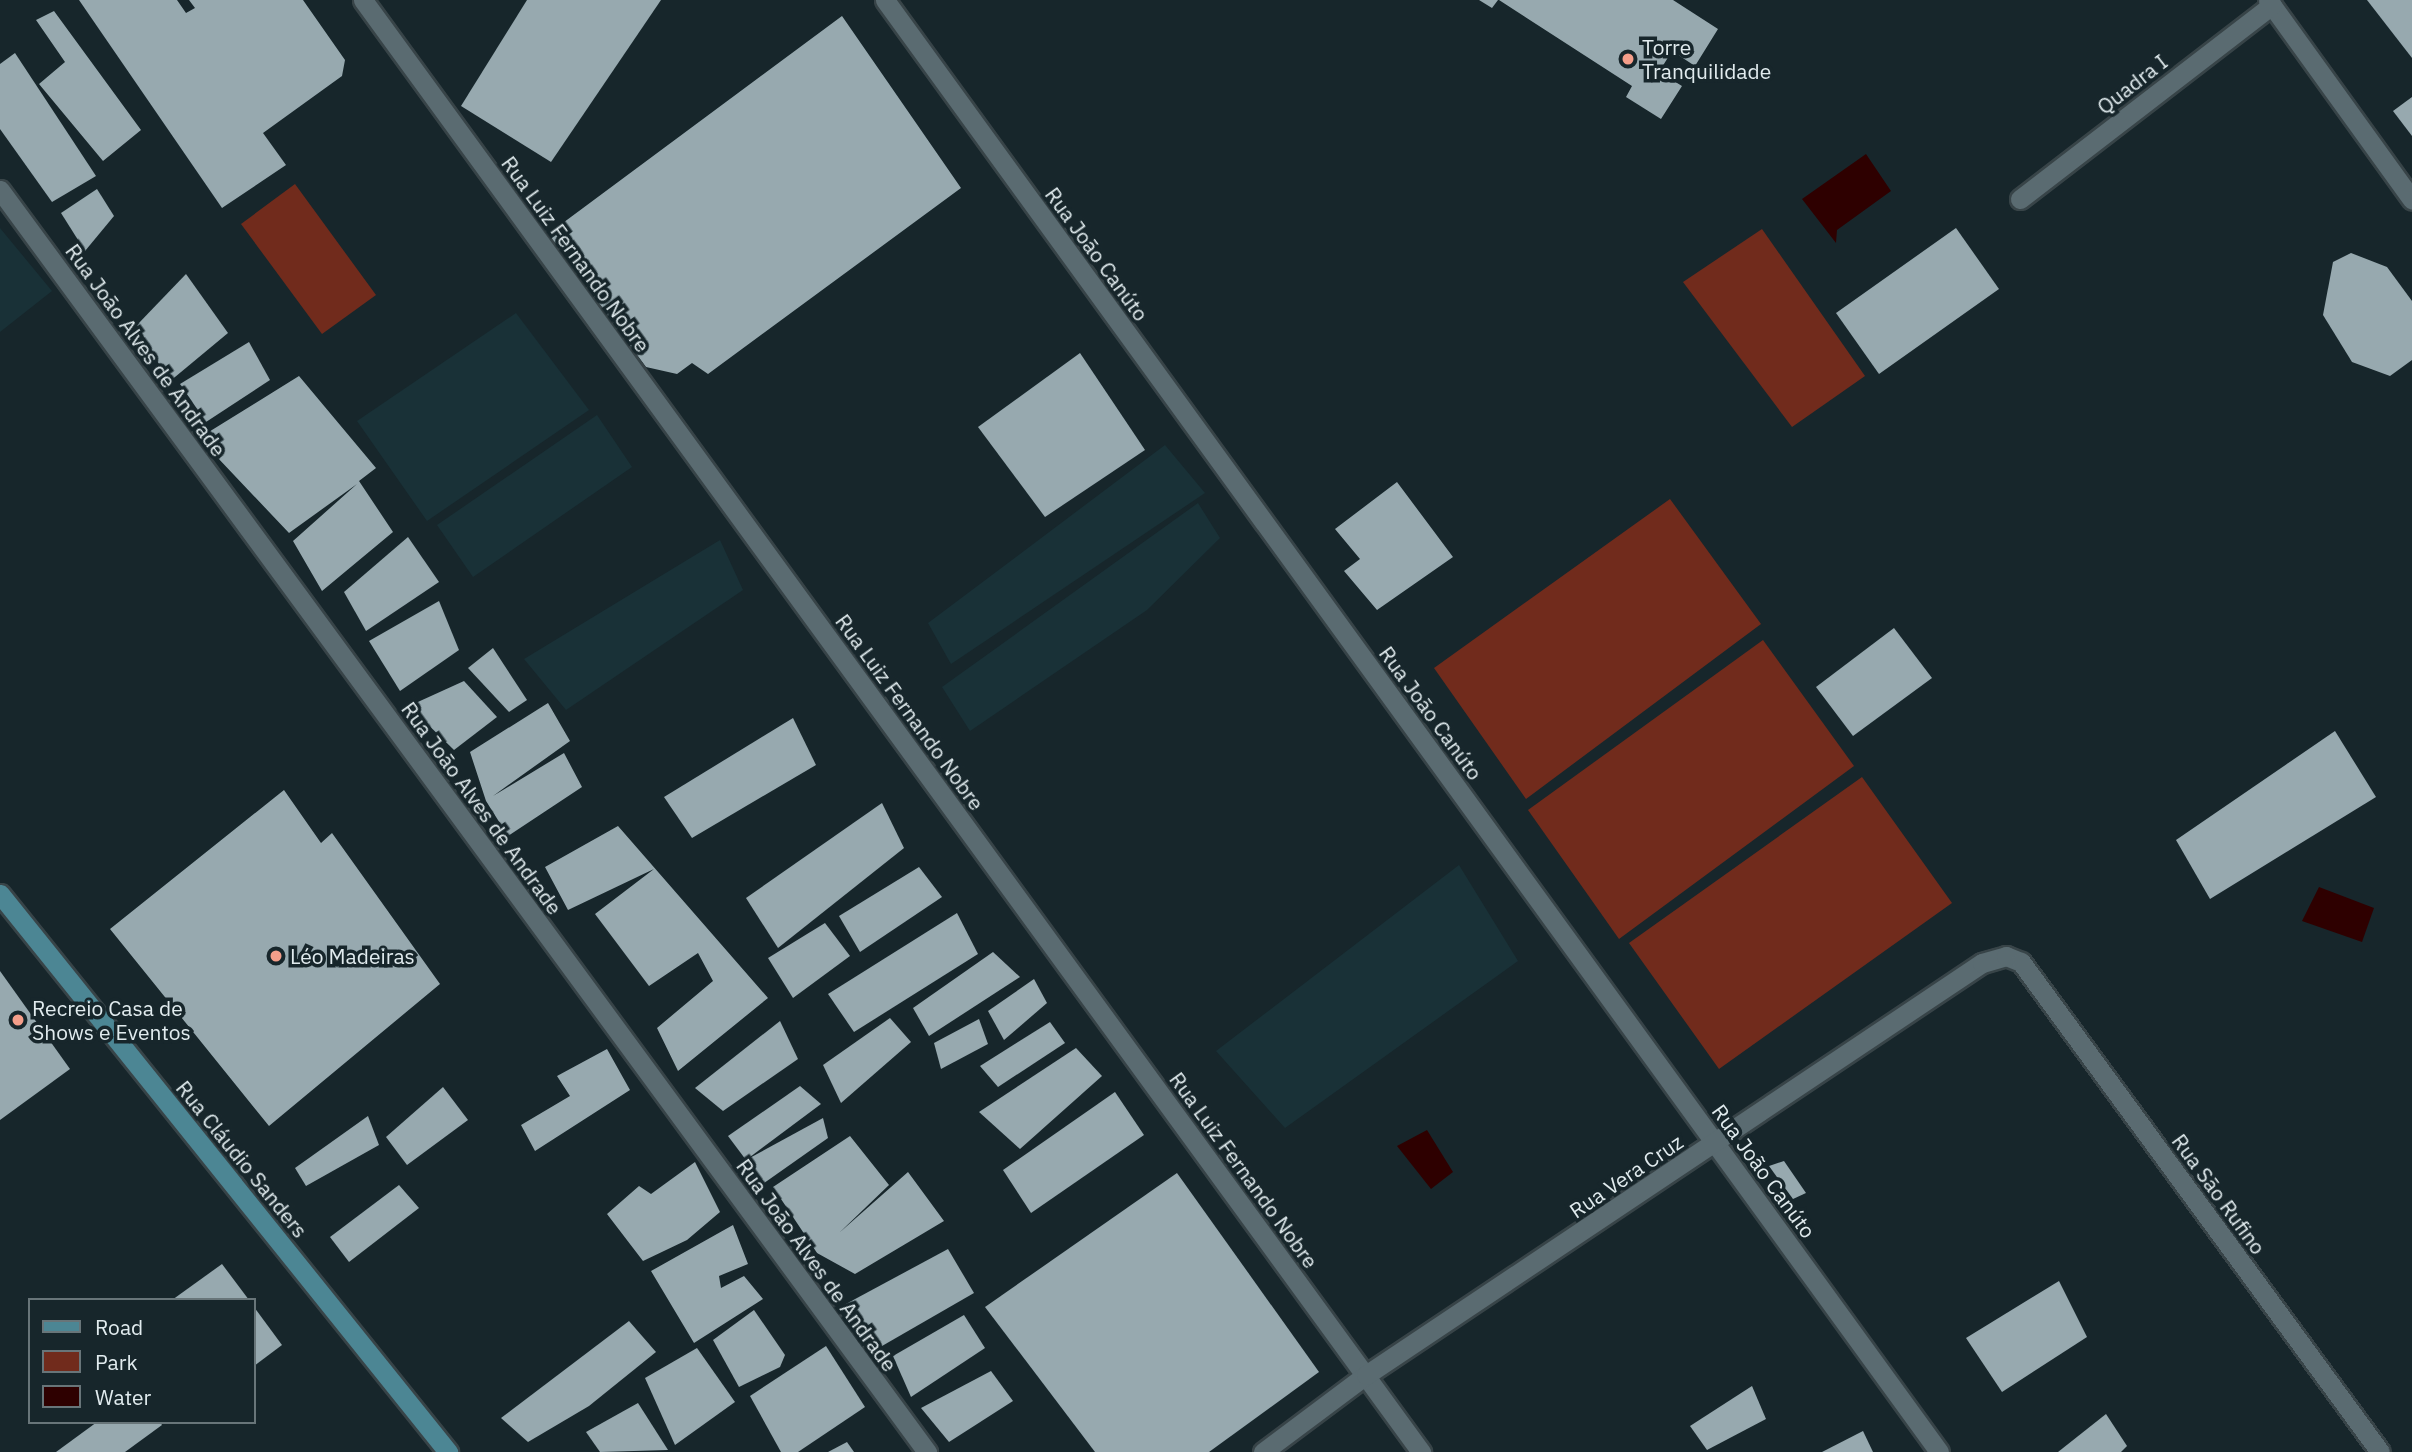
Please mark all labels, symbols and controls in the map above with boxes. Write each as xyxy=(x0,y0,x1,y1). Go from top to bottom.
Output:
place label: Torre Tranquilidade xyxy=(1642,34,1771,84)
street label: Quadra I xyxy=(2092,49,2172,119)
marker: Torre Tranquilidade xyxy=(1620,51,1636,67)
street label: Rua Luiz Fernando Nobre xyxy=(496,151,656,357)
street label: Rua João Canúto xyxy=(1040,182,1154,326)
street label: Rua João Alves de Andrade xyxy=(60,239,232,461)
street label: Rua Luiz Fernando Nobre xyxy=(830,609,990,815)
street label: Rua João Canúto xyxy=(1374,641,1488,785)
street label: Rua João Alves de Andrade xyxy=(396,697,568,919)
place label: Léo Madeiras xyxy=(290,943,415,969)
marker: Léo Madeiras xyxy=(268,948,284,964)
place label: Recreio Casa de Shows e Eventos xyxy=(32,995,191,1045)
marker: Recreio Casa de Shows e Eventos xyxy=(10,1012,26,1028)
street label: Rua Luiz Fernando Nobre xyxy=(1164,1067,1324,1273)
street label: Rua Cláudio Sanders xyxy=(171,1075,313,1243)
street label: Rua João Canúto xyxy=(1707,1099,1821,1243)
street label: Rua Vera Cruz xyxy=(1564,1129,1688,1223)
street label: Rua São Rufino xyxy=(2167,1129,2271,1259)
street label: Rua João Alves de Andrade xyxy=(731,1154,903,1376)
legend xyxy=(28,1298,256,1424)
text: Road xyxy=(95,1313,143,1341)
text: Park xyxy=(95,1348,138,1376)
text: Water xyxy=(95,1383,151,1411)

